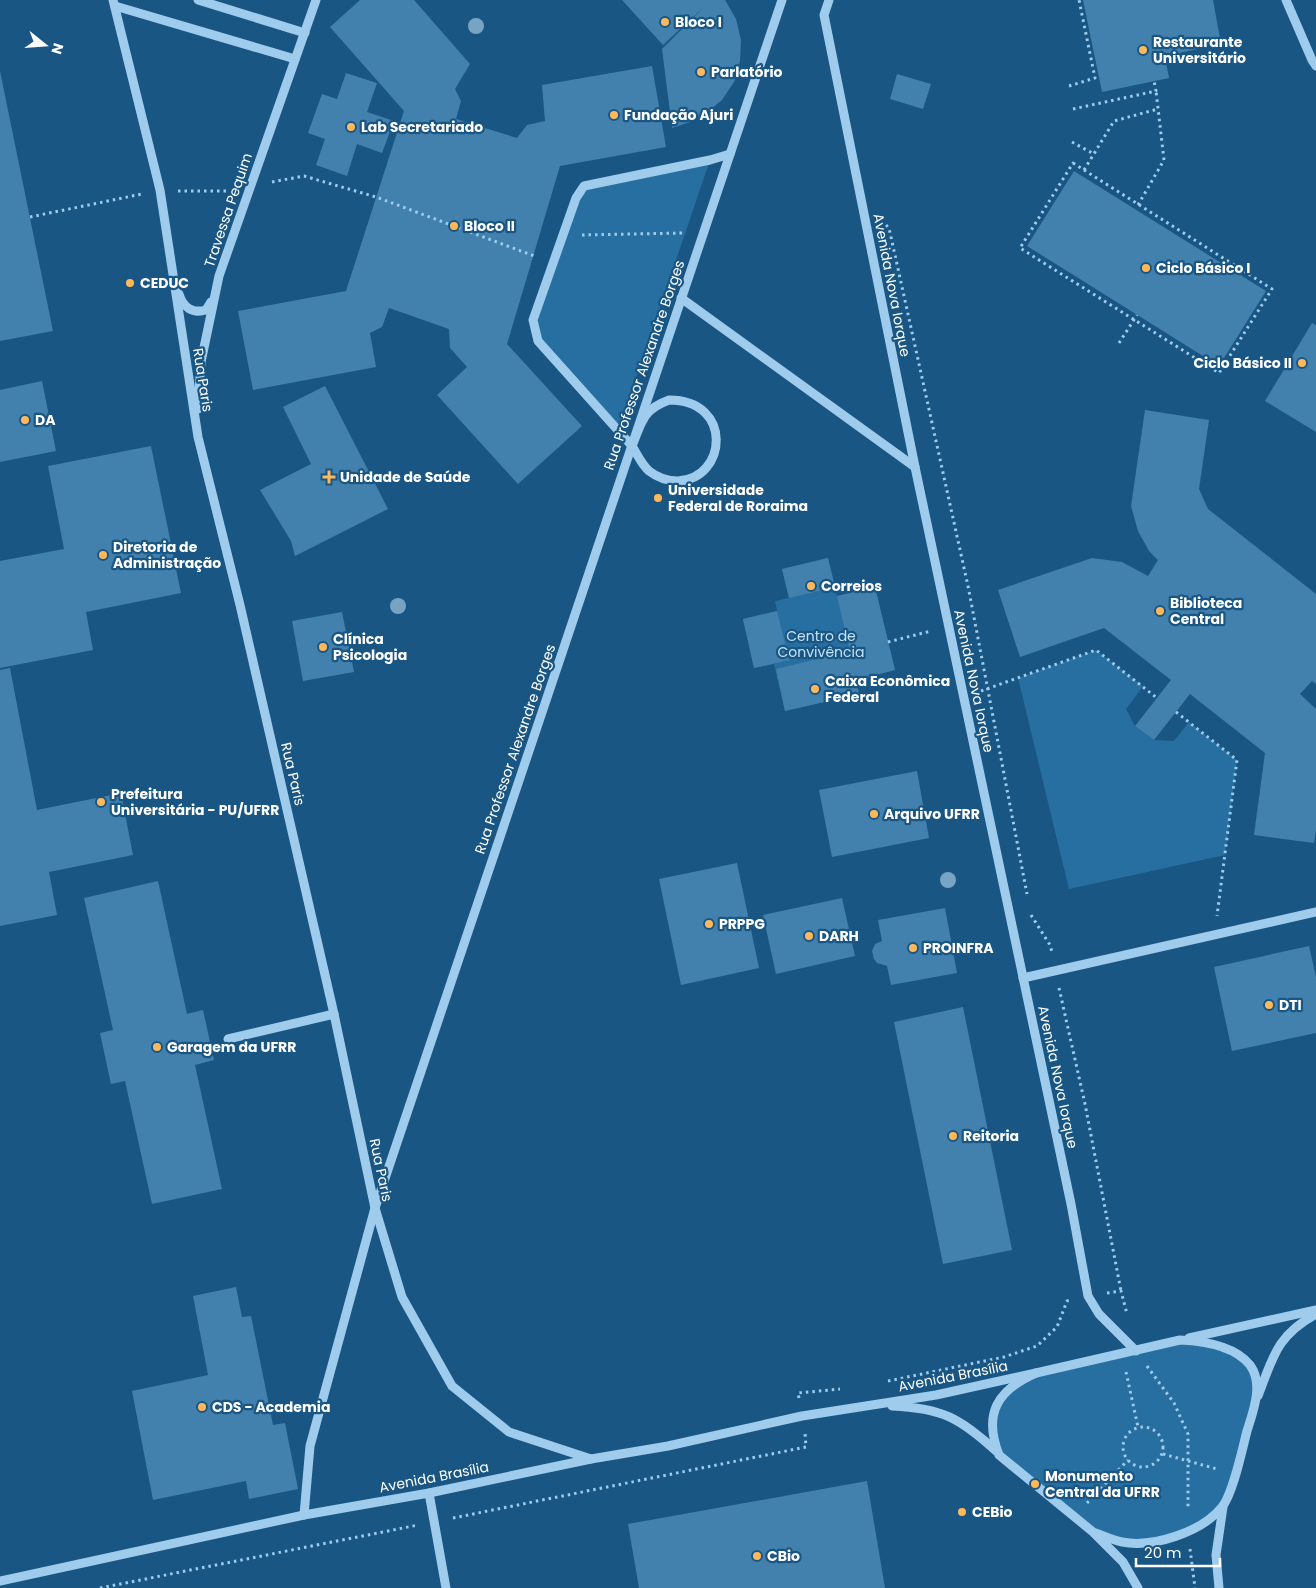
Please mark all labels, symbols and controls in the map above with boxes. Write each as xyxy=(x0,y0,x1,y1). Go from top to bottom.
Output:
place label: Bloco I xyxy=(675,12,722,32)
marker: Bloco I xyxy=(659,16,671,28)
north arrow xyxy=(20,20,70,70)
place label: Restaurante Universitário xyxy=(1153,32,1246,68)
text: N xyxy=(46,41,69,57)
marker: Restaurante Universitário xyxy=(1137,44,1149,56)
place label: Parlatório xyxy=(711,62,783,82)
marker: Parlatório xyxy=(695,66,707,78)
place label: Fundação Ajuri xyxy=(624,105,733,125)
marker: Fundação Ajuri xyxy=(608,109,620,121)
place label: Lab Secretariado xyxy=(361,117,483,137)
marker: Lab Secretariado xyxy=(345,121,357,133)
street label: Travessa Pequim xyxy=(199,150,257,270)
street label: Avenida Nova Iorque xyxy=(868,212,916,359)
place label: Bloco II xyxy=(464,216,515,236)
marker: Bloco II xyxy=(448,220,460,232)
street label: Rua Professor Alexandre Borges xyxy=(599,257,689,473)
place label: Ciclo Básico I xyxy=(1156,258,1250,278)
marker: Ciclo Básico I xyxy=(1140,262,1152,274)
place label: CEDUC xyxy=(140,273,189,293)
marker: CEDUC xyxy=(124,277,136,289)
street label: Rua Paris xyxy=(188,347,218,413)
place label: Ciclo Básico II xyxy=(1193,353,1292,373)
marker: Ciclo Básico II xyxy=(1296,357,1308,369)
place label: DA xyxy=(35,410,56,430)
marker: DA xyxy=(19,414,31,426)
place label: Unidade de Saúde xyxy=(340,467,471,487)
marker: Unidade de Saúde xyxy=(322,470,336,484)
place label: Universidade Federal de Roraima xyxy=(668,480,808,516)
marker: Universidade Federal de Roraima xyxy=(652,492,664,504)
place label: Diretoria de Administração xyxy=(113,537,221,573)
marker: Diretoria de Administração xyxy=(97,549,109,561)
place label: Correios xyxy=(821,576,882,596)
marker: Correios xyxy=(805,580,817,592)
place label: Biblioteca Central xyxy=(1170,593,1242,629)
marker: Biblioteca Central xyxy=(1154,605,1166,617)
street label: Avenida Nova Iorque xyxy=(949,608,999,755)
park label: Centro de Convivência xyxy=(778,626,864,662)
place label: Clínica Psicologia xyxy=(333,629,407,665)
marker: Clínica Psicologia xyxy=(317,641,329,653)
street label: Rua Professor Alexandre Borges xyxy=(470,641,560,857)
place label: Caixa Econômica Federal xyxy=(825,671,950,707)
marker: Caixa Econômica Federal xyxy=(809,683,821,695)
street label: Rua Paris xyxy=(276,740,310,808)
place label: Prefeitura Universitária - PU/UFRR xyxy=(111,784,279,820)
marker: Prefeitura Universitária - PU/UFRR xyxy=(95,796,107,808)
place label: Arquivo UFRR xyxy=(884,804,980,824)
marker: Arquivo UFRR xyxy=(868,808,880,820)
place label: PRPPG xyxy=(719,914,765,934)
marker: PRPPG xyxy=(703,918,715,930)
place label: DARH xyxy=(819,926,859,946)
marker: DARH xyxy=(803,930,815,942)
place label: PROINFRA xyxy=(923,938,994,958)
marker: PROINFRA xyxy=(907,942,919,954)
place label: DTI xyxy=(1279,995,1302,1015)
marker: DTI xyxy=(1263,999,1275,1011)
street label: Avenida Nova Iorque xyxy=(1033,1004,1083,1151)
place label: Garagem da UFRR xyxy=(167,1037,296,1057)
marker: Garagem da UFRR xyxy=(151,1041,163,1053)
place label: Reitoria xyxy=(963,1126,1019,1146)
marker: Reitoria xyxy=(947,1130,959,1142)
street label: Rua Paris xyxy=(365,1137,397,1203)
street label: Avenida Brasília xyxy=(896,1356,1010,1396)
place label: CDS - Academia xyxy=(212,1397,330,1417)
marker: CDS - Academia xyxy=(196,1401,208,1413)
street label: Avenida Brasília xyxy=(377,1457,491,1497)
place label: Monumento Central da UFRR xyxy=(1045,1466,1160,1502)
marker: Monumento Central da UFRR xyxy=(1029,1478,1041,1490)
place label: CEBio xyxy=(972,1502,1013,1522)
marker: CEBio xyxy=(956,1506,968,1518)
scale bar xyxy=(1136,1536,1220,1568)
text: 20 m xyxy=(1144,1542,1182,1563)
place label: CBio xyxy=(767,1546,800,1566)
marker: CBio xyxy=(751,1550,763,1562)

